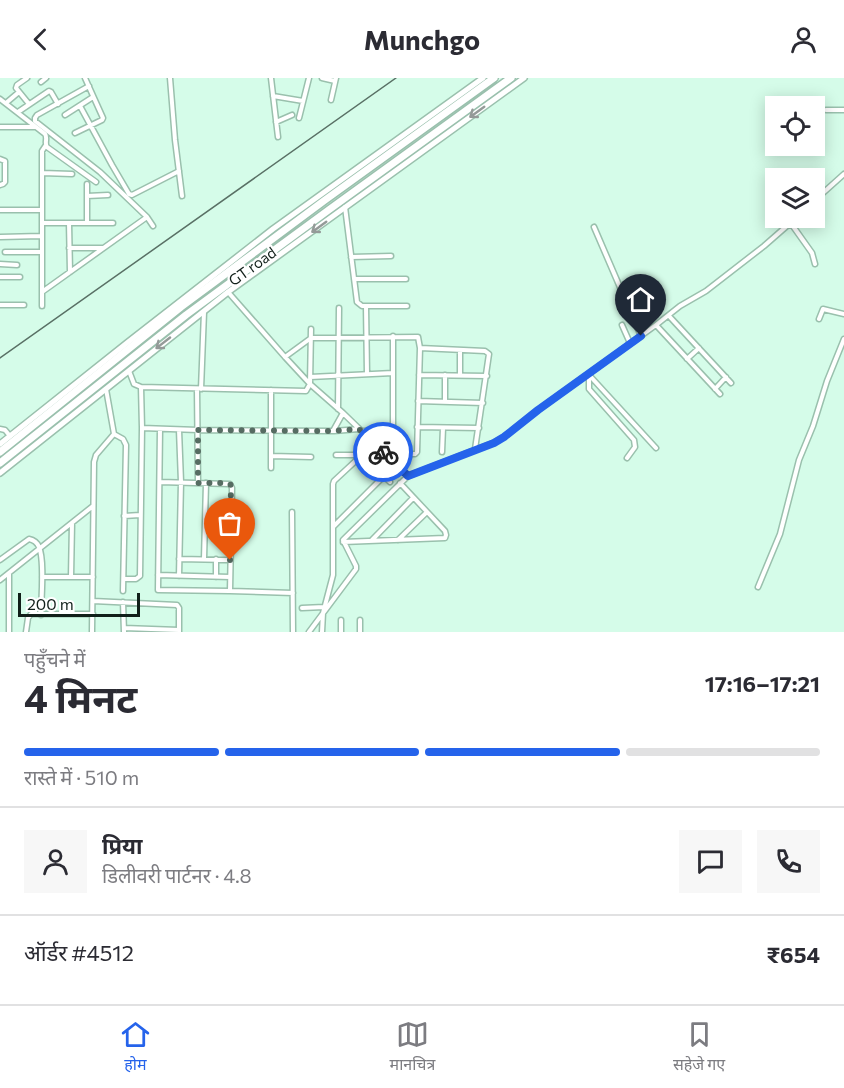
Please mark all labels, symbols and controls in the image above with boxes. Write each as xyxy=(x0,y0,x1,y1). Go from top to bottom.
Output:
icon: back xyxy=(24,23,57,56)
text: Munchgo xyxy=(364,23,480,56)
icon: person xyxy=(787,23,820,56)
map controls xyxy=(765,96,825,228)
button: locate xyxy=(765,96,825,156)
one-way arrow xyxy=(469,106,485,118)
button: layers xyxy=(765,168,825,228)
one-way arrow xyxy=(312,221,328,233)
street label: GT road xyxy=(225,243,279,289)
pin xyxy=(615,274,666,336)
icon: home xyxy=(624,283,657,316)
one-way arrow xyxy=(155,337,171,350)
courier xyxy=(353,422,413,482)
icon: bike xyxy=(367,436,400,469)
pin xyxy=(204,498,255,560)
icon: bag xyxy=(213,507,246,540)
scale bar xyxy=(18,590,140,618)
text: 200 m xyxy=(27,594,74,613)
text: पहुँचने में xyxy=(24,647,86,671)
text: 17:16–17:21 xyxy=(705,670,820,697)
text: 4 मिनट xyxy=(24,673,137,721)
text: रास्ते में · 510 m xyxy=(24,765,139,789)
button: person xyxy=(24,830,87,893)
button: chat xyxy=(679,830,742,893)
button: phone xyxy=(757,830,820,893)
text: प्रिया xyxy=(102,832,142,859)
text: डिलीवरी पार्टनर · 4.8 xyxy=(102,863,252,887)
text: ऑर्डर #4512 xyxy=(24,939,134,966)
text: ₹654 xyxy=(766,941,820,968)
tab: होम xyxy=(119,1018,152,1077)
tab: मानचित्र xyxy=(390,1018,435,1077)
tab: सहेजे गए xyxy=(673,1018,725,1077)

